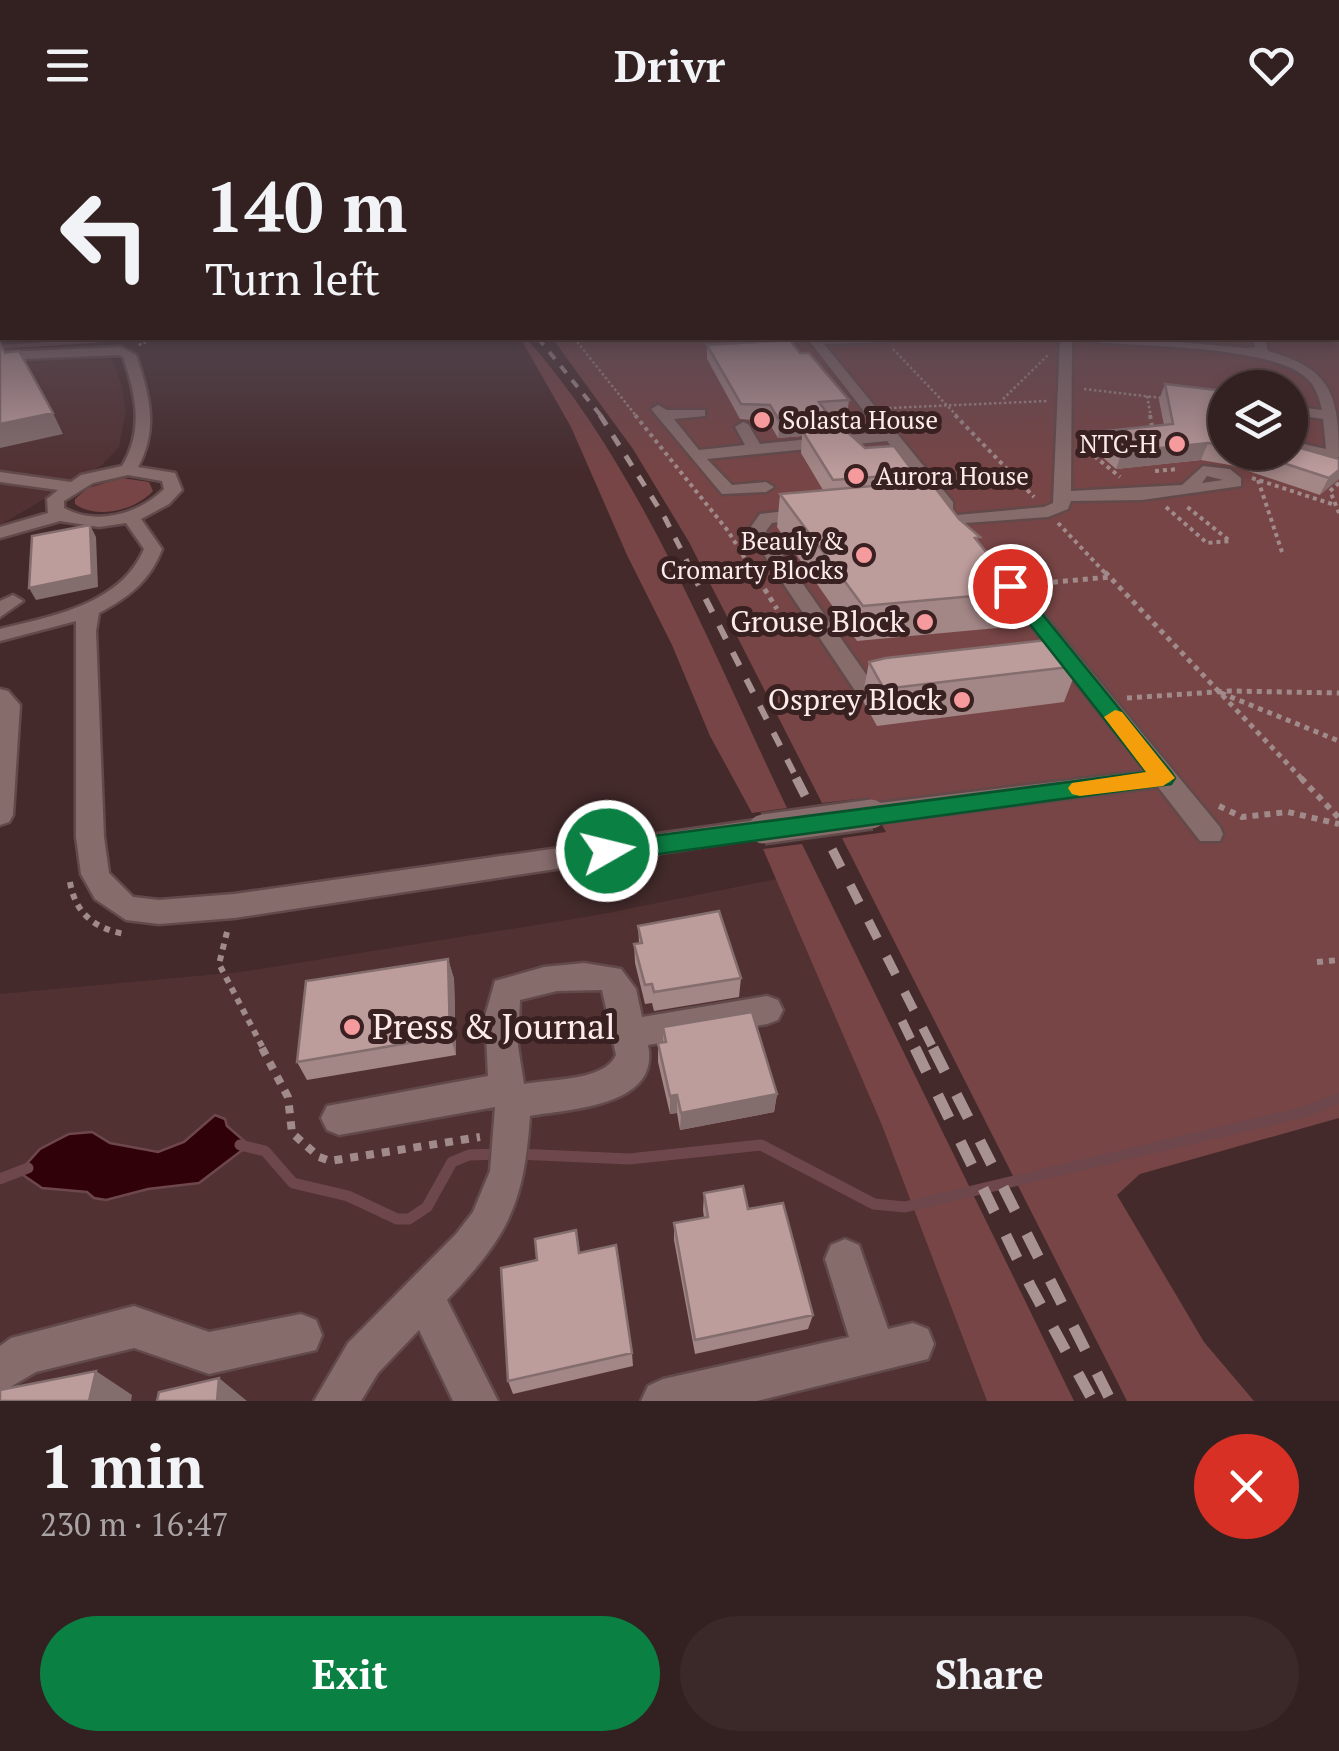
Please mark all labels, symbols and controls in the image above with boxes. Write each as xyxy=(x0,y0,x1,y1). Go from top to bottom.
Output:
text: Drivr xyxy=(614,35,725,95)
icon: menu xyxy=(40,38,95,93)
icon: heart xyxy=(1244,38,1299,93)
text: 140 m xyxy=(205,159,407,252)
icon: left xyxy=(40,170,170,300)
text: Turn left xyxy=(205,248,380,308)
map controls xyxy=(1208,370,1308,470)
button: layers xyxy=(1208,370,1308,470)
place label: Solasta House xyxy=(782,403,938,436)
marker: Solasta House xyxy=(751,409,773,431)
place label: NTC-H xyxy=(1079,427,1157,460)
marker: NTC-H xyxy=(1166,433,1188,455)
place label: Aurora House xyxy=(876,459,1029,492)
marker: Aurora House xyxy=(845,465,867,487)
place label: Beauly & Cromarty Blocks xyxy=(661,524,844,586)
marker: Beauly & Cromarty Blocks xyxy=(853,544,875,566)
pin xyxy=(968,544,1053,629)
icon: arrive xyxy=(983,559,1038,614)
place label: Grouse Block xyxy=(730,601,906,641)
marker: Grouse Block xyxy=(914,611,936,633)
place label: Osprey Block xyxy=(768,679,943,719)
marker: Osprey Block xyxy=(951,689,973,711)
position arrow xyxy=(555,799,659,903)
place label: Press & Journal xyxy=(372,1003,615,1049)
marker: Press & Journal xyxy=(341,1016,363,1038)
text: 1 min xyxy=(40,1426,204,1505)
button: close xyxy=(1194,1434,1299,1539)
text: 230 m · 16:47 xyxy=(40,1503,228,1545)
button: Exit xyxy=(40,1616,660,1731)
button: Share xyxy=(680,1616,1299,1731)

